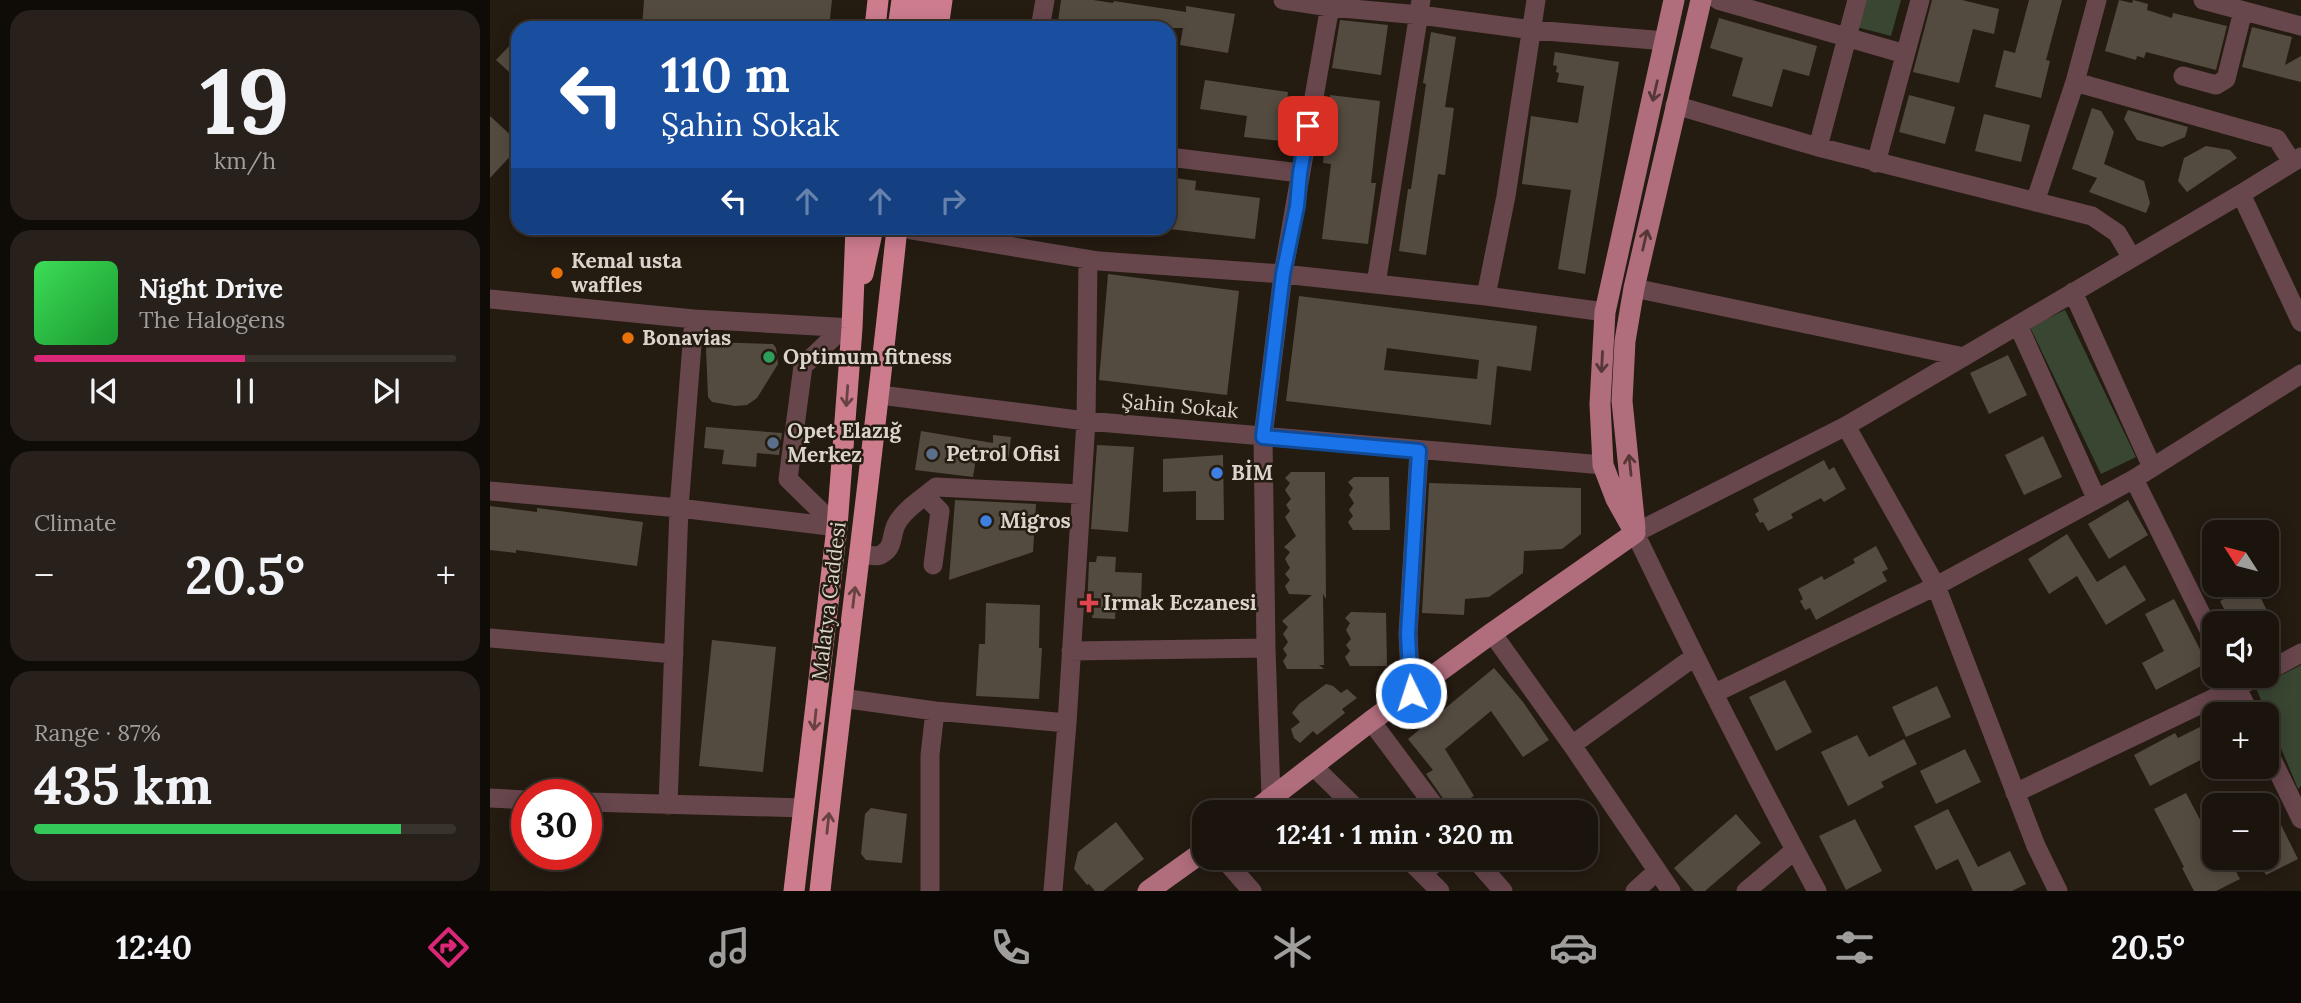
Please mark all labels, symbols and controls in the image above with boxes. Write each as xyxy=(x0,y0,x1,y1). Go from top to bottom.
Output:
text: 19 xyxy=(200,42,290,159)
text: 110 m xyxy=(661,43,790,105)
icon: left xyxy=(546,49,637,140)
one-way arrow xyxy=(1647,79,1661,102)
pin xyxy=(1278,96,1338,156)
text: Şahin Sokak xyxy=(661,104,839,145)
icon: arrive xyxy=(1289,107,1327,145)
text: km/h xyxy=(214,146,276,175)
icon: left xyxy=(715,182,753,220)
icon: ahead xyxy=(788,182,826,220)
icon: ahead xyxy=(861,182,899,220)
icon: right xyxy=(934,182,972,220)
one-way arrow xyxy=(1638,229,1652,252)
place label: Kemal usta waffles xyxy=(571,247,682,298)
marker: Kemal usta waffles xyxy=(549,265,565,281)
text: Night Drive xyxy=(139,272,283,305)
text: The Halogens xyxy=(139,305,285,334)
place label: Bonavias xyxy=(642,324,731,351)
marker: Bonavias xyxy=(620,330,636,346)
place label: Optimum fitness xyxy=(783,343,952,370)
marker: Optimum fitness xyxy=(761,349,777,365)
one-way arrow xyxy=(1596,350,1609,373)
icon: previous xyxy=(85,372,123,410)
icon: pause xyxy=(226,372,264,410)
icon: next xyxy=(367,372,405,410)
one-way arrow xyxy=(840,384,853,407)
street label: Şahin Sokak xyxy=(1121,387,1240,424)
place label: Opet Elazığ Merkez xyxy=(787,417,903,468)
marker: Opet Elazığ Merkez xyxy=(765,435,781,451)
place label: Petrol Ofisi xyxy=(946,440,1060,467)
marker: Petrol Ofisi xyxy=(924,446,940,462)
one-way arrow xyxy=(1623,454,1636,477)
place label: BİM xyxy=(1231,459,1273,486)
marker: BİM xyxy=(1209,465,1225,481)
place label: Migros xyxy=(1000,507,1071,534)
text: Climate xyxy=(34,508,116,537)
marker: Migros xyxy=(978,513,994,529)
street label: Malatya Caddesi xyxy=(805,520,852,682)
north arrow xyxy=(2202,520,2278,597)
map controls xyxy=(2202,520,2279,870)
text: 20.5° xyxy=(185,542,305,608)
text: − xyxy=(34,551,54,599)
text: + xyxy=(436,551,456,599)
one-way arrow xyxy=(848,586,861,609)
place label: Irmak Eczanesi xyxy=(1103,589,1257,616)
marker: Irmak Eczanesi xyxy=(1081,595,1097,611)
button: sound xyxy=(2202,611,2279,688)
position arrow xyxy=(1374,656,1448,730)
button: + xyxy=(2202,702,2279,779)
one-way arrow xyxy=(808,708,821,730)
text: Range · 87% xyxy=(34,718,161,747)
text: 435 km xyxy=(34,752,212,818)
speed limit sign: 30 xyxy=(511,779,602,870)
button: − xyxy=(2202,793,2279,870)
one-way arrow xyxy=(821,812,834,835)
text: 12:41 · 1 min · 320 m xyxy=(1277,818,1513,851)
icon: directions xyxy=(424,923,473,972)
icon: music xyxy=(705,923,754,972)
icon: phone xyxy=(986,923,1035,972)
icon: climate xyxy=(1268,923,1317,972)
icon: car xyxy=(1549,923,1598,972)
icon: filters xyxy=(1830,923,1879,972)
text: 12:40 xyxy=(116,927,192,968)
text: 20.5° xyxy=(2111,927,2185,968)

